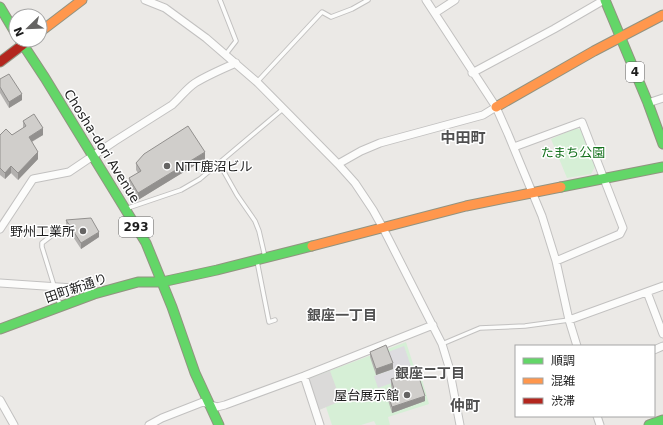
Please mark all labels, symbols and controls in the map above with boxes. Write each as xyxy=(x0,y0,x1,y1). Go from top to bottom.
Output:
north arrow xyxy=(8,8,48,48)
text: N xyxy=(11,25,27,38)
road number: 4 xyxy=(626,62,644,82)
street label: Chosha-dori Avenue xyxy=(61,87,143,205)
district label: 中田町 xyxy=(440,129,486,147)
park label: たまち公園 xyxy=(541,145,605,160)
place label: NTT鹿沼ビル xyxy=(175,159,252,174)
marker: NTT鹿沼ビル xyxy=(162,161,172,171)
road number: 293 xyxy=(119,217,153,237)
place label: 野州工業所 xyxy=(10,224,75,239)
marker: 野州工業所 xyxy=(78,226,88,236)
street label: 田町新通り xyxy=(43,270,109,306)
district label: 銀座一丁目 xyxy=(307,307,377,323)
legend xyxy=(515,345,655,417)
text: 順調 xyxy=(551,354,575,368)
district label: 銀座二丁目 xyxy=(395,365,465,381)
text: 混雑 xyxy=(551,374,575,388)
place label: 屋台展示館 xyxy=(334,388,399,403)
marker: 屋台展示館 xyxy=(402,390,412,400)
text: 渋滞 xyxy=(551,394,575,408)
district label: 仲町 xyxy=(450,397,480,415)

